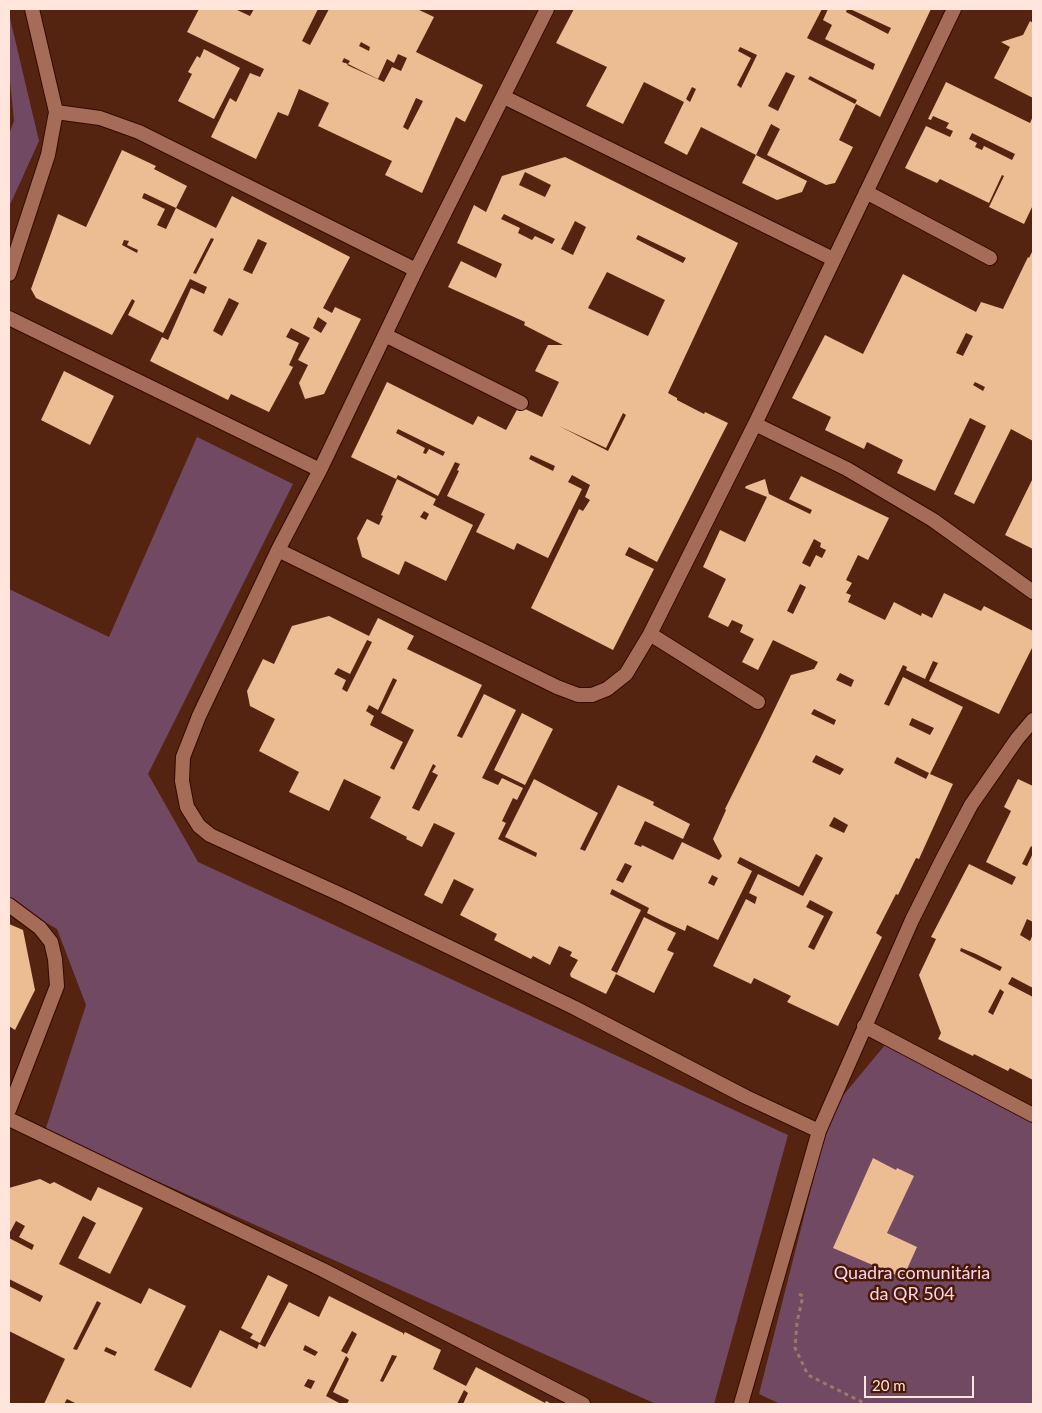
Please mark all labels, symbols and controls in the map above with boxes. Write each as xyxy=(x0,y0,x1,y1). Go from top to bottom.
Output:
park label: Quadra comunitária da QR 504 xyxy=(834,1262,990,1304)
scale bar xyxy=(867,1366,977,1398)
text: 20 m xyxy=(872,1376,906,1394)

